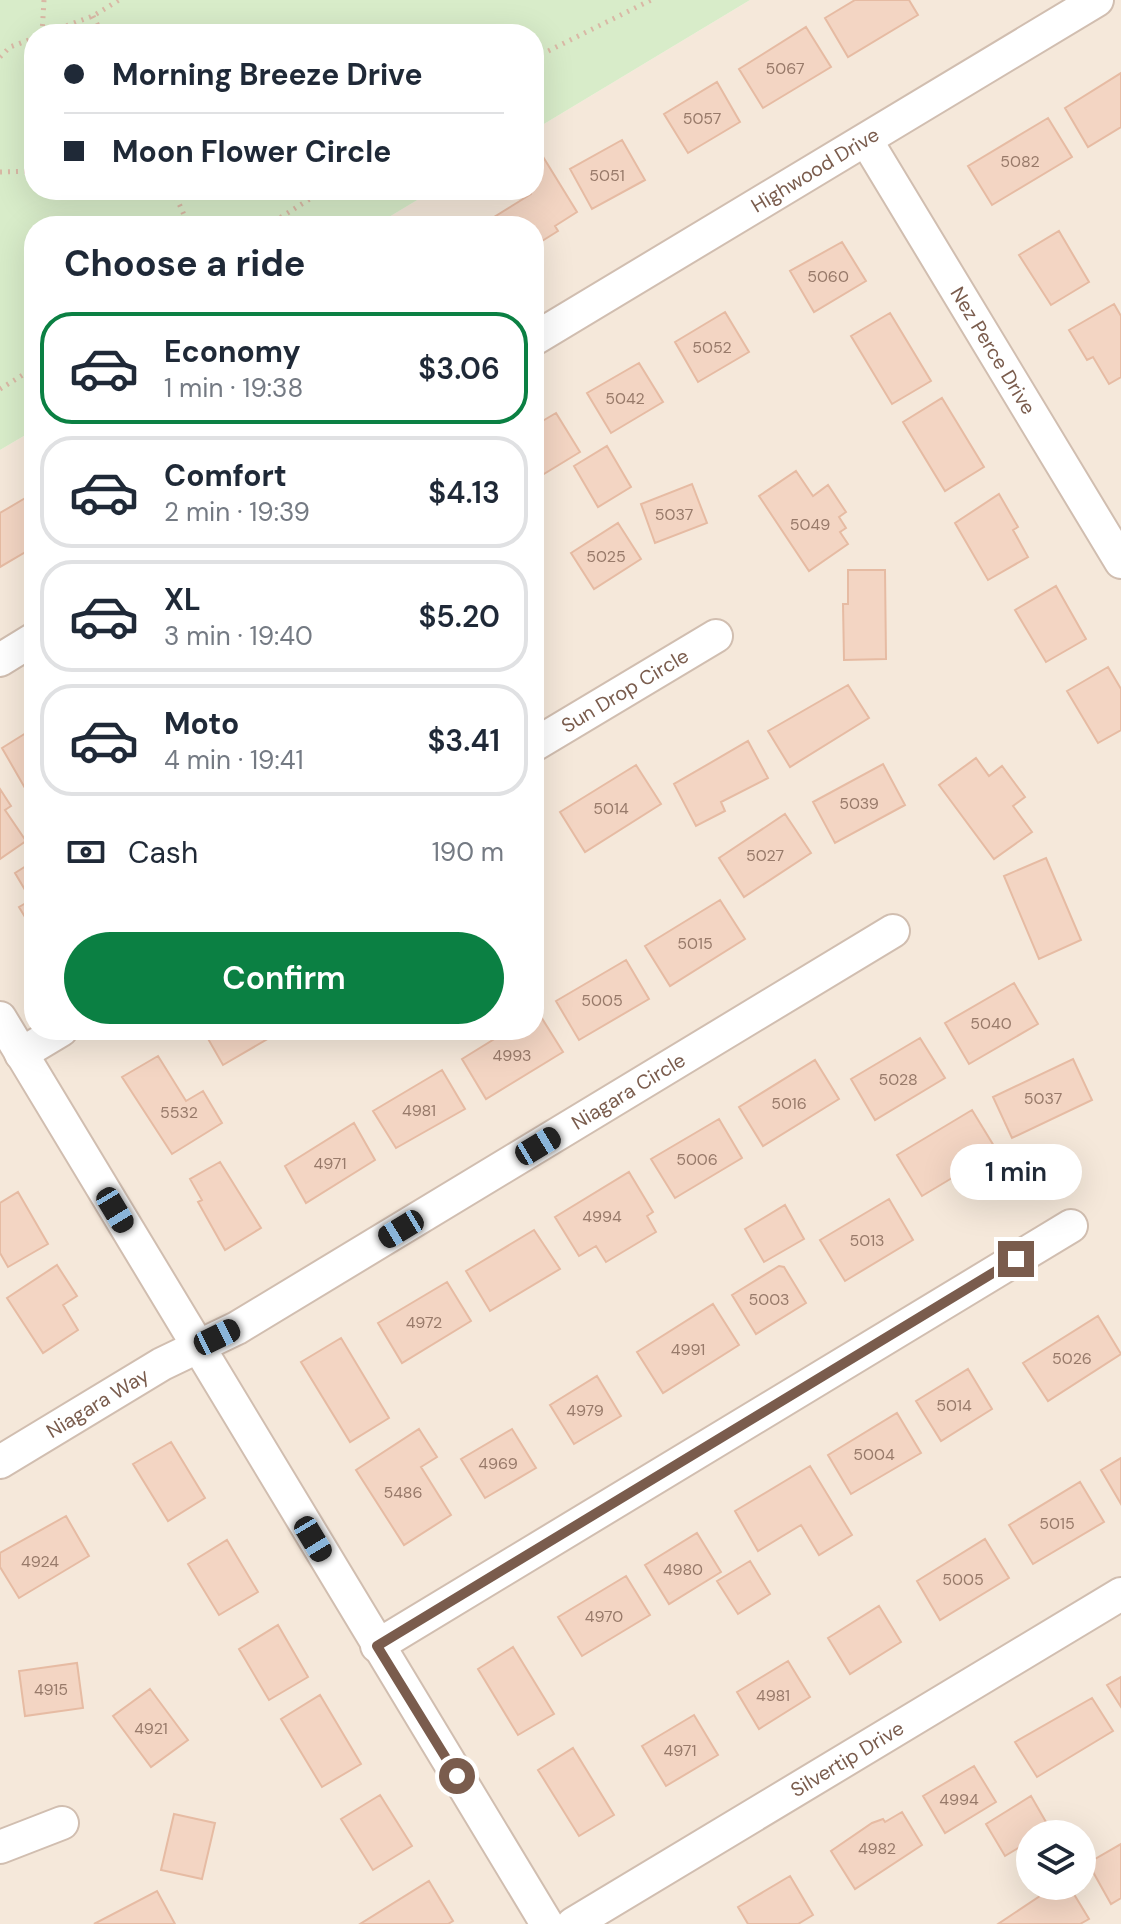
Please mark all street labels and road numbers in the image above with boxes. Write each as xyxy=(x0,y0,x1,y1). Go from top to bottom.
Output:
street label: Highwood Drive xyxy=(746,121,884,218)
street label: Nez Perce Drive xyxy=(945,282,1042,419)
street label: Sun Drop Circle xyxy=(557,642,693,739)
street label: Niagara Circle xyxy=(567,1047,690,1136)
street label: Niagara Way xyxy=(41,1362,154,1444)
street label: Silvertip Drive xyxy=(786,1715,909,1803)

